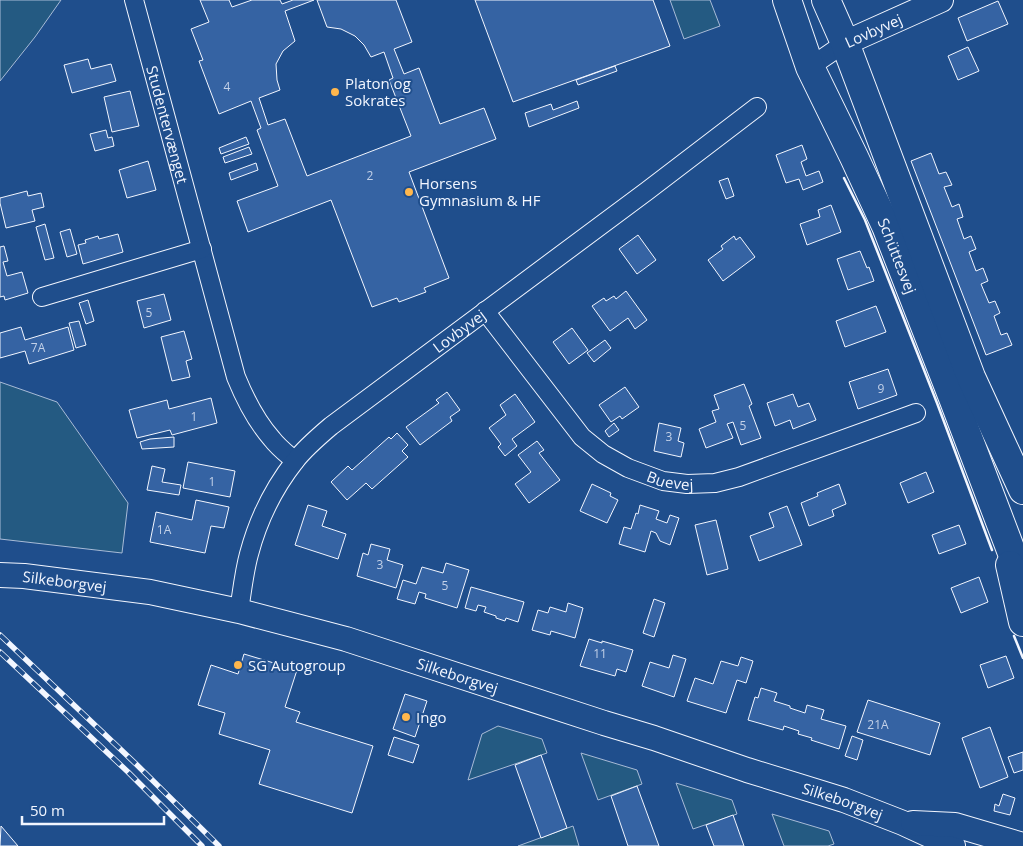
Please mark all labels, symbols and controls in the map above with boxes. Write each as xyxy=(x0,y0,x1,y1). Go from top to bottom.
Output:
street label: Lovbyvej xyxy=(841,9,905,52)
street label: Studentervænget xyxy=(142,63,193,186)
place label: Platon og Sokrates xyxy=(345,73,411,110)
house number: 4 xyxy=(224,78,231,95)
marker: Platon og Sokrates xyxy=(329,86,341,98)
house number: 2 xyxy=(367,167,374,184)
place label: Horsens Gymnasium & HF xyxy=(419,173,541,210)
marker: Horsens Gymnasium & HF xyxy=(403,186,415,198)
street label: Schüttesvej xyxy=(874,215,921,297)
house number: 5 xyxy=(146,304,153,321)
street label: Lovbyvej xyxy=(429,305,489,357)
house number: 7A xyxy=(31,339,46,356)
house number: 9 xyxy=(878,380,885,397)
house number: 1 xyxy=(191,408,197,425)
house number: 5 xyxy=(740,417,747,434)
house number: 3 xyxy=(666,428,673,445)
street label: Buevej xyxy=(644,466,694,494)
house number: 1 xyxy=(209,473,215,490)
house number: 1A xyxy=(157,521,172,538)
house number: 3 xyxy=(377,556,384,573)
street label: Silkeborgvej xyxy=(22,566,108,596)
house number: 5 xyxy=(442,577,449,594)
house number: 11 xyxy=(593,645,607,662)
street label: Silkeborgvej xyxy=(414,653,501,698)
place label: SG Autogroup xyxy=(248,655,346,675)
marker: SG Autogroup xyxy=(232,659,244,671)
place label: Ingo xyxy=(416,707,447,727)
marker: Ingo xyxy=(400,711,412,723)
house number: 21A xyxy=(867,716,889,733)
street label: Silkeborgvej xyxy=(800,778,886,824)
scale bar xyxy=(22,794,165,826)
text: 50 m xyxy=(30,800,65,820)

